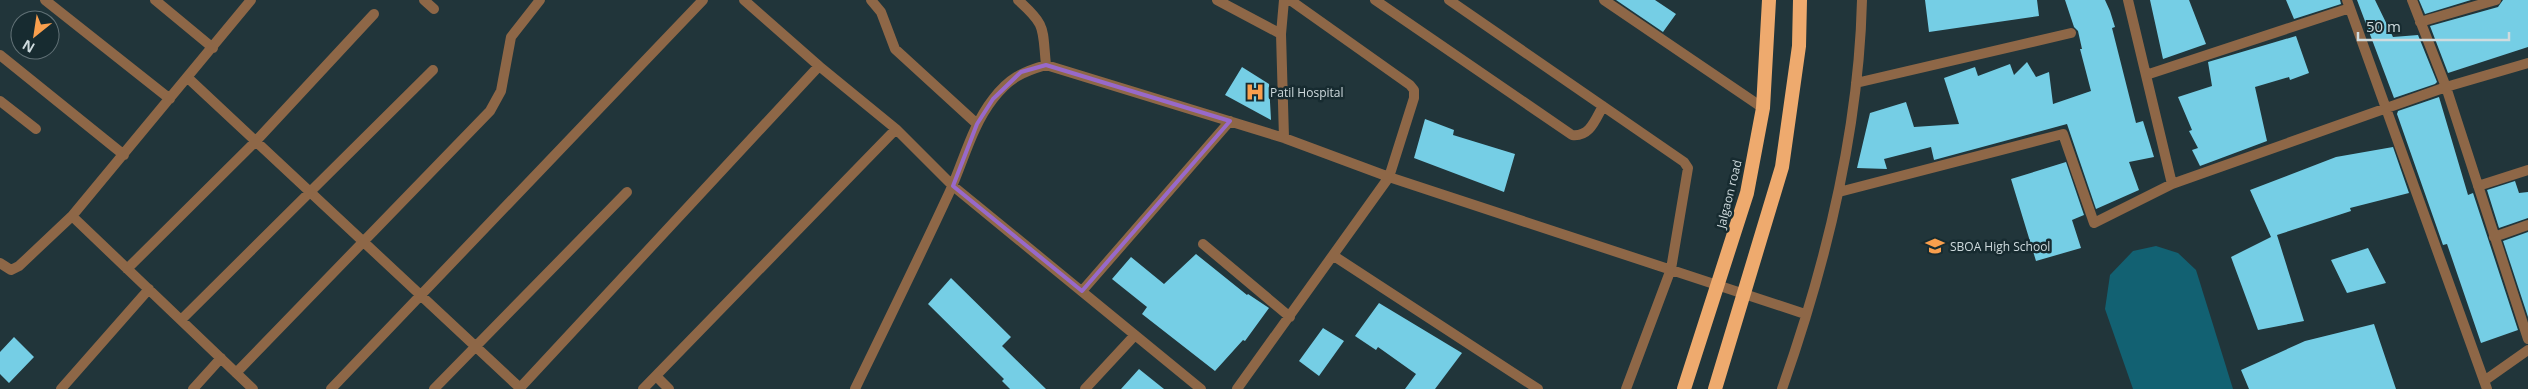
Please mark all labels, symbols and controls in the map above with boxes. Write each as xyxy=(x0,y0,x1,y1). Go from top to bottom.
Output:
north arrow xyxy=(10,10,60,60)
scale bar xyxy=(2358,10,2509,42)
text: 50 m xyxy=(2366,16,2401,36)
text: N xyxy=(19,36,38,58)
hospital icon: Patil Hospital xyxy=(1244,81,1266,103)
place label: Patil Hospital xyxy=(1270,84,1343,101)
street label: Jalgaon road xyxy=(1712,158,1746,231)
school or university icon: SBOA High School xyxy=(1924,235,1946,257)
place label: SBOA High School xyxy=(1950,238,2050,255)

